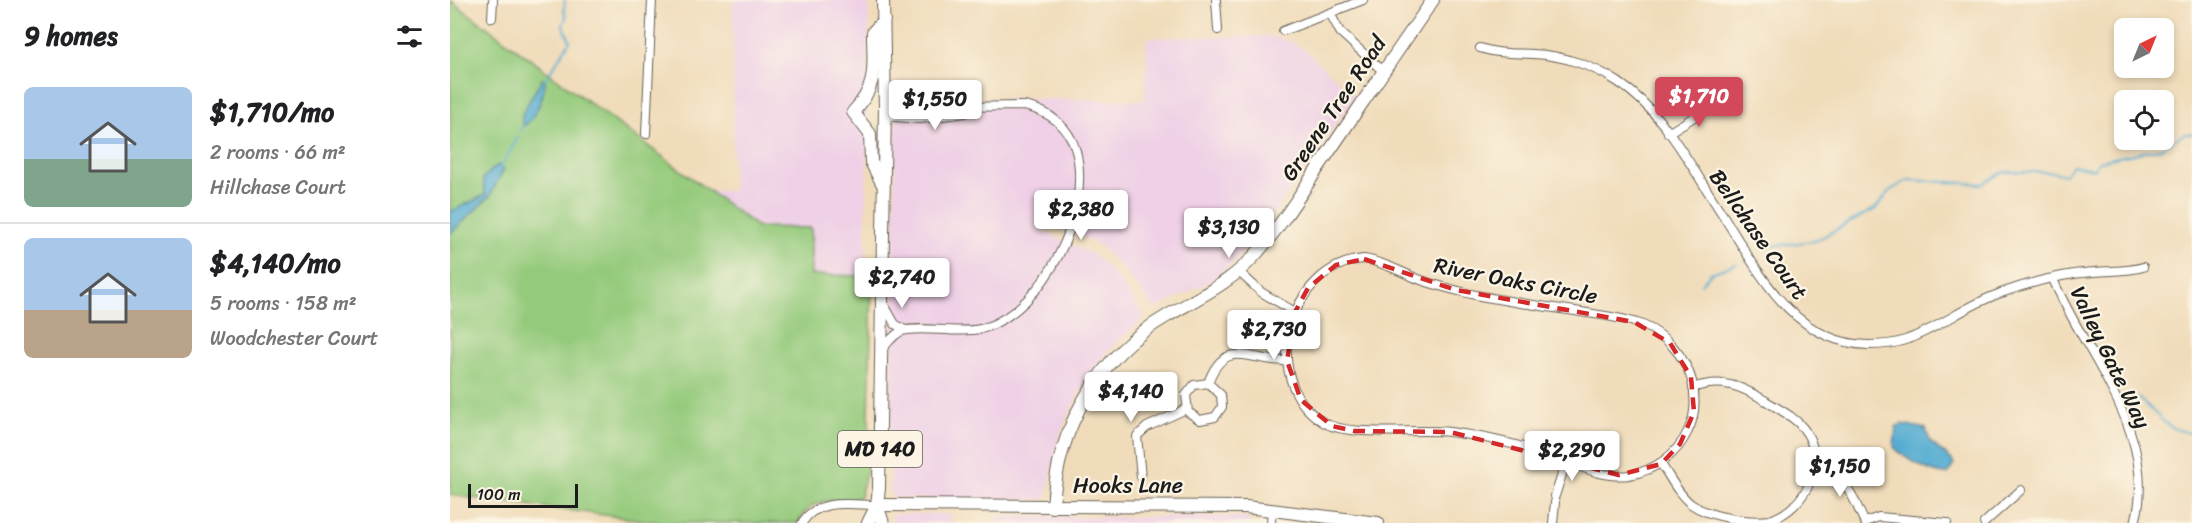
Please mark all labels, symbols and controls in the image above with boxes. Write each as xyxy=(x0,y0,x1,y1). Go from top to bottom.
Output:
text: 9 homes xyxy=(24,13,118,59)
north arrow xyxy=(2114,18,2174,78)
map controls xyxy=(2114,18,2174,150)
icon: filters xyxy=(393,20,426,53)
street label: Greene Tree Road xyxy=(1270,26,1398,189)
pin: $1,710 xyxy=(1650,77,1748,128)
text: $1,710 xyxy=(1669,79,1729,114)
pin: $1,550 xyxy=(886,80,984,131)
text: $1,550 xyxy=(903,82,967,117)
text: $1,710/mo xyxy=(210,89,334,135)
button: locate xyxy=(2114,90,2174,150)
icon: home xyxy=(72,111,144,183)
text: 2 rooms · 66 m² xyxy=(210,135,346,170)
street label: Bellchase Court xyxy=(1699,160,1819,308)
text: Hillchase Court xyxy=(210,170,346,205)
pin: $2,380 xyxy=(1032,190,1130,241)
text: $2,380 xyxy=(1048,192,1114,227)
pin: $3,130 xyxy=(1180,208,1278,259)
text: $3,130 xyxy=(1198,210,1260,245)
text: $4,140/mo xyxy=(210,240,341,286)
street label: River Oaks Circle xyxy=(1431,246,1601,315)
pin: $2,740 xyxy=(853,258,951,309)
text: $2,740 xyxy=(869,260,935,295)
icon: home xyxy=(72,262,144,334)
street label: Valley Gate Way xyxy=(2059,279,2162,436)
text: 5 rooms · 158 m² xyxy=(210,286,357,321)
pin: $2,730 xyxy=(1225,310,1323,361)
text: $2,730 xyxy=(1241,312,1307,347)
text: Woodchester Court xyxy=(210,321,378,356)
pin: $4,140 xyxy=(1082,372,1180,423)
text: $4,140 xyxy=(1098,374,1164,409)
road number: MD 140 xyxy=(838,431,922,467)
pin: $2,290 xyxy=(1523,431,1621,482)
text: $2,290 xyxy=(1539,433,1605,468)
pin: $1,150 xyxy=(1791,447,1889,498)
text: $1,150 xyxy=(1810,449,1870,484)
street label: Hooks Lane xyxy=(1073,466,1183,505)
text: 100 m xyxy=(477,480,521,509)
scale bar xyxy=(468,481,578,508)

